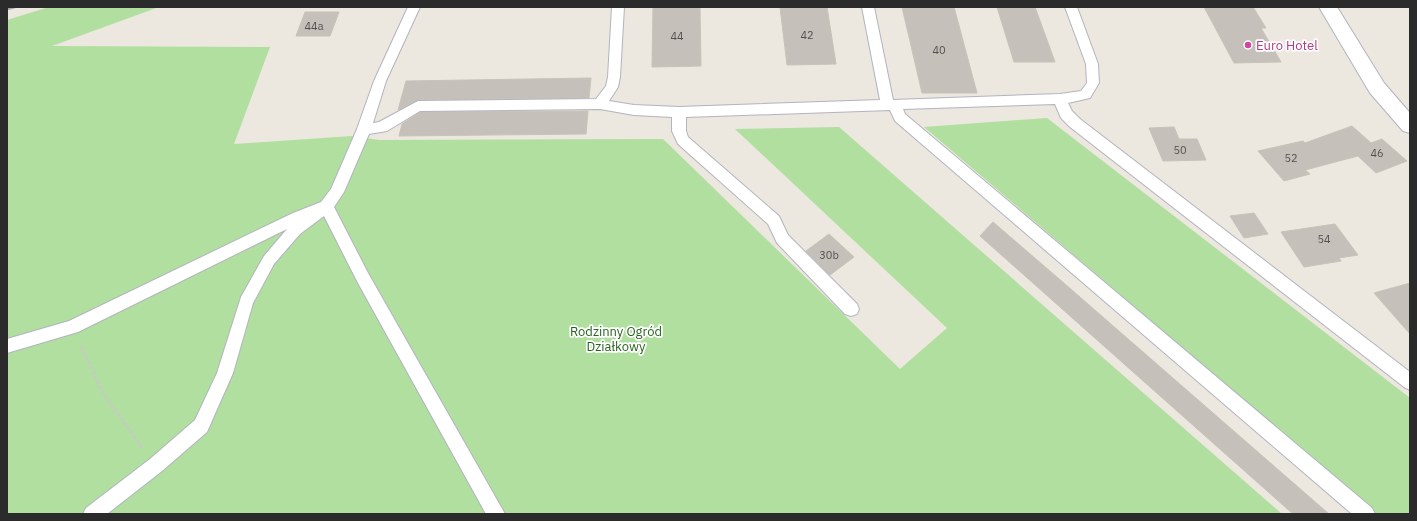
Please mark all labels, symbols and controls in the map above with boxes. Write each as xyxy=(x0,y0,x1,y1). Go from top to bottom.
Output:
house number: 44a xyxy=(304,19,324,33)
house number: 42 xyxy=(800,28,814,42)
house number: 44 xyxy=(670,29,684,43)
place label: Euro Hotel xyxy=(1256,37,1318,54)
marker: Euro Hotel xyxy=(1243,40,1253,50)
house number: 40 xyxy=(932,43,946,57)
house number: 50 xyxy=(1173,143,1187,157)
house number: 46 xyxy=(1370,146,1384,160)
house number: 52 xyxy=(1284,151,1298,165)
house number: 54 xyxy=(1317,232,1331,246)
house number: 30b xyxy=(819,248,839,262)
park label: Rodzinny Ogród Działkowy xyxy=(570,323,662,355)

